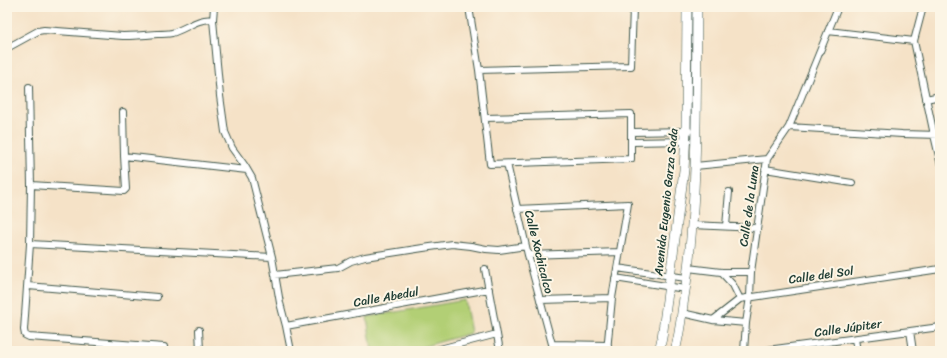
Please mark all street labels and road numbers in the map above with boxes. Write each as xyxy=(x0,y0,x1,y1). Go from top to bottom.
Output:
street label: Avenida Eugenio Garza Sada xyxy=(647,126,685,278)
street label: Calle de la Luna xyxy=(732,164,766,248)
street label: Calle Xochicalco xyxy=(518,208,560,296)
street label: Calle del Sol xyxy=(787,259,855,290)
street label: Calle Abedul xyxy=(352,280,421,314)
street label: Calle Júpiter xyxy=(813,312,884,344)

